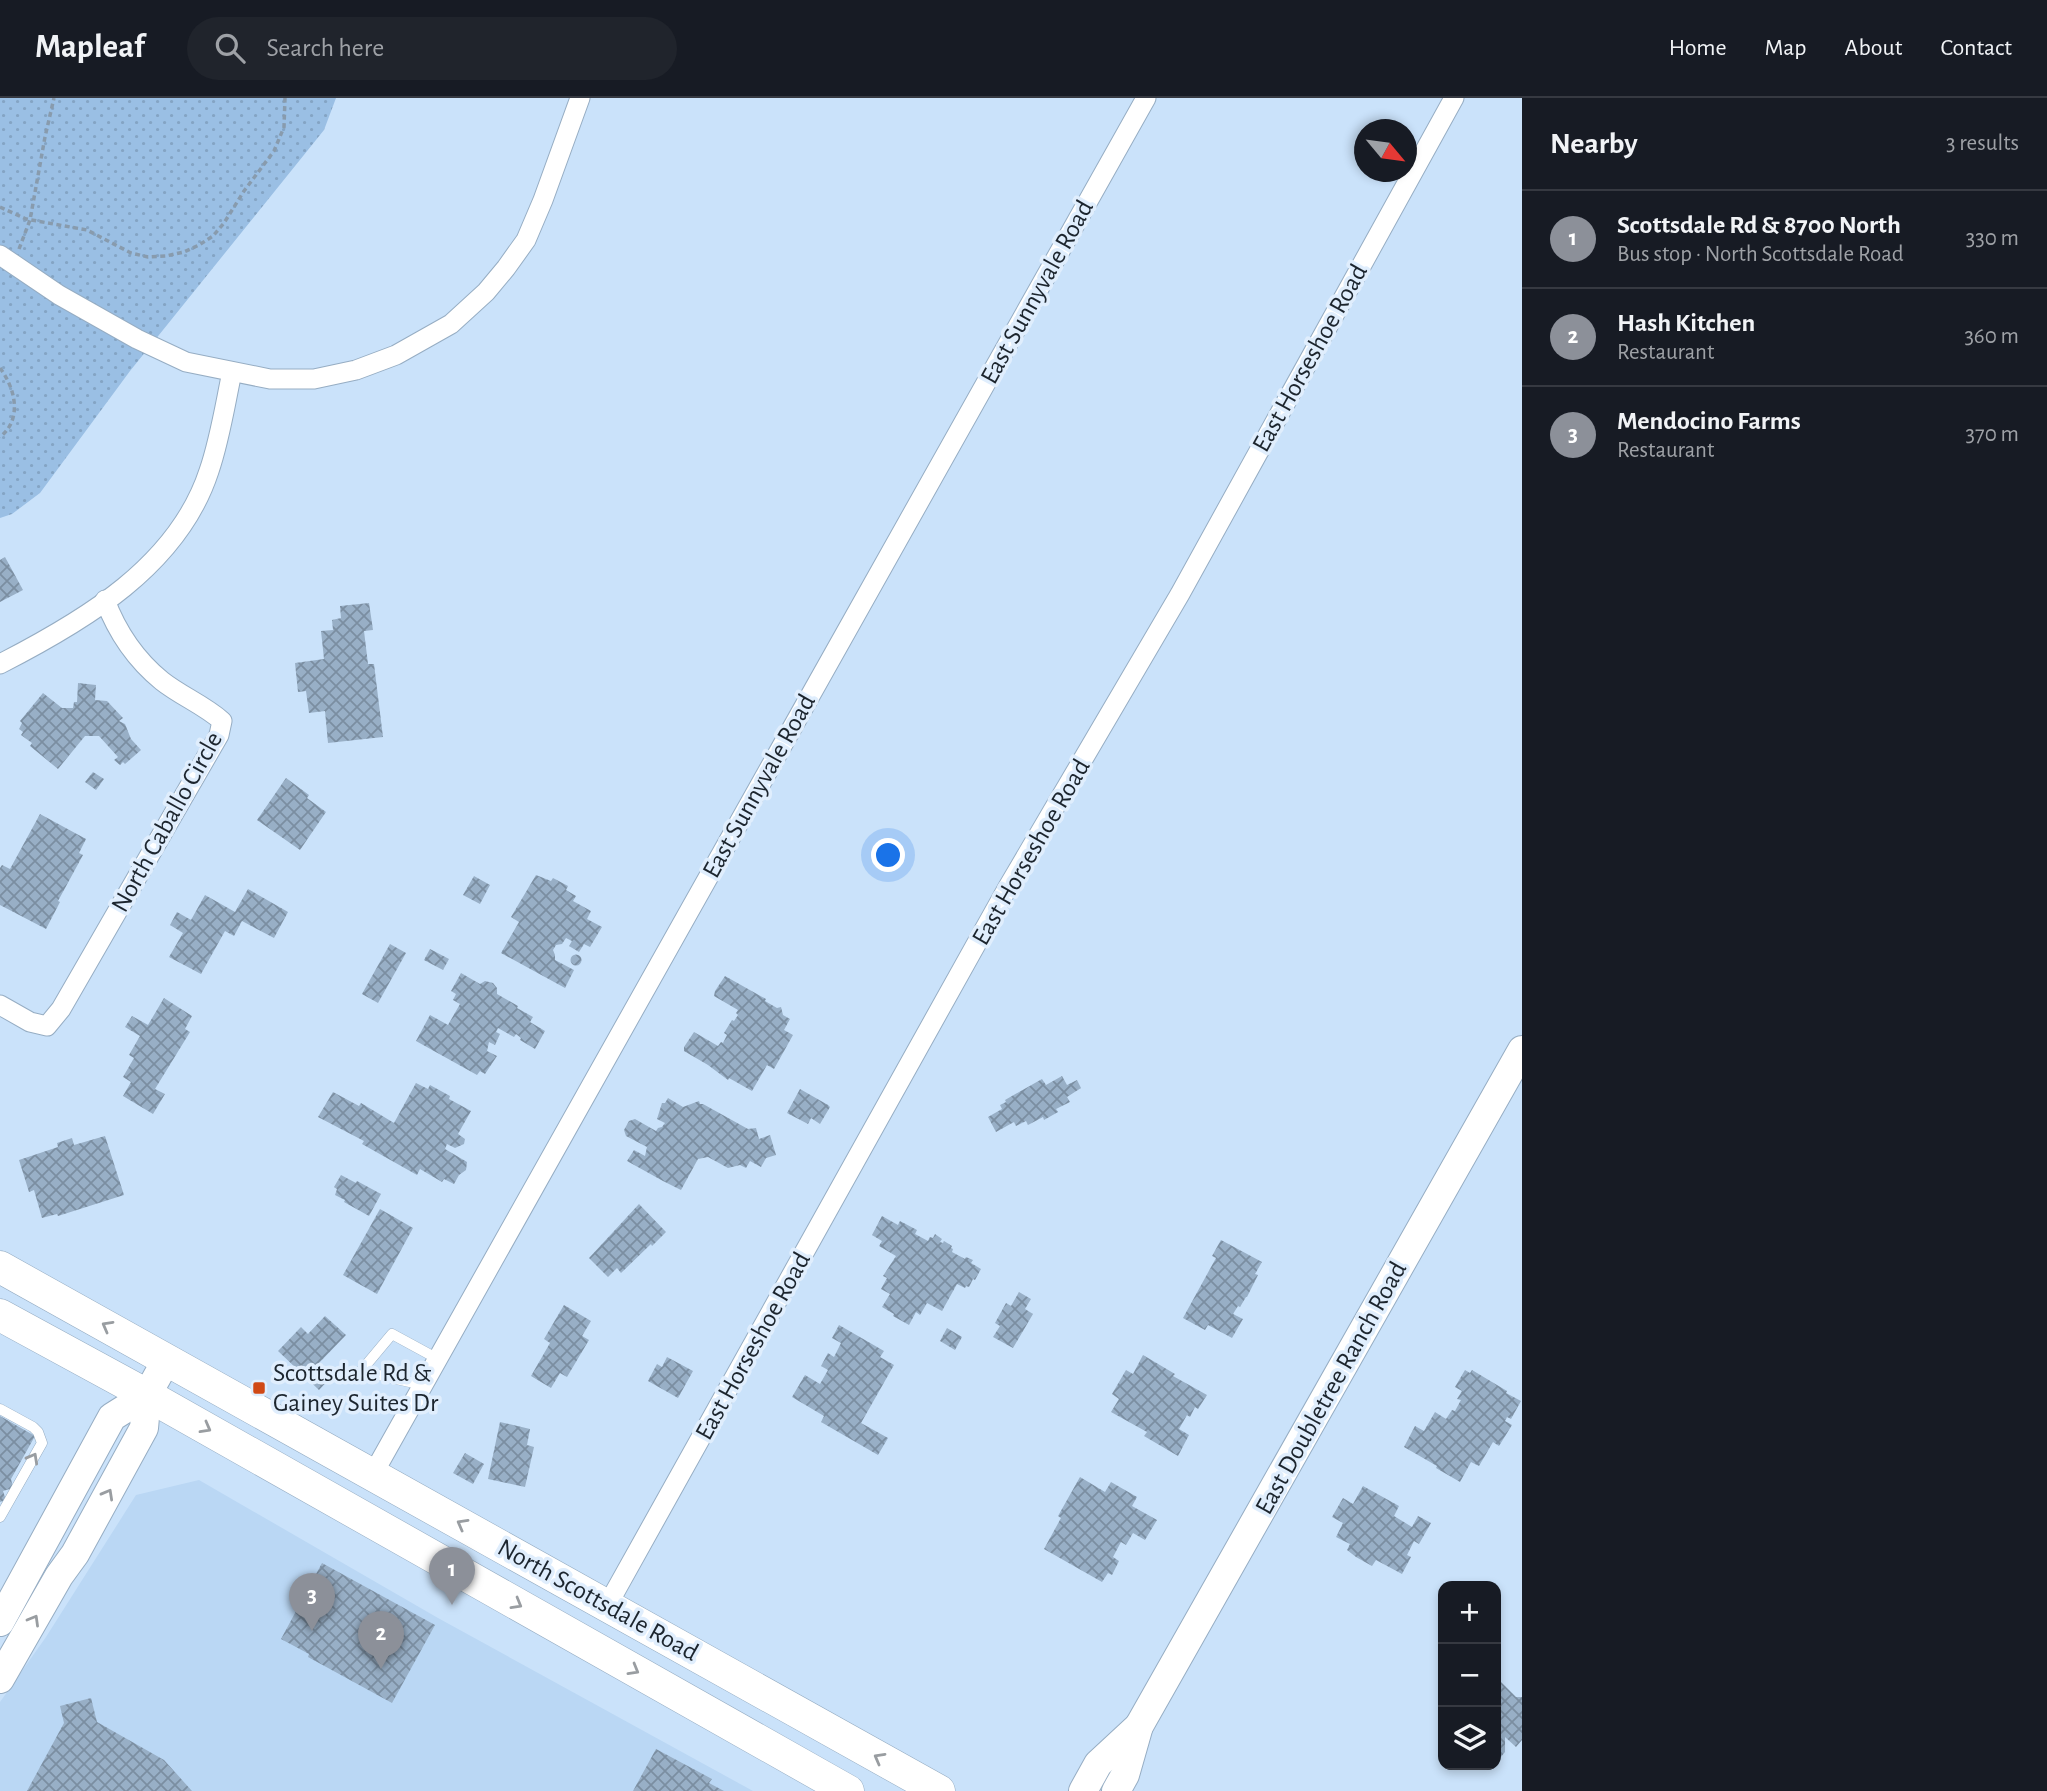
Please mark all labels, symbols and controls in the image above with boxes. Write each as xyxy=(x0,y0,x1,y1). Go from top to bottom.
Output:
search box xyxy=(187,17,677,80)
icon: search xyxy=(211,29,249,67)
text: Mapleaf xyxy=(35,31,145,64)
text: Search here xyxy=(267,35,384,61)
text: Home xyxy=(1669,36,1727,60)
text: Map xyxy=(1765,36,1807,60)
text: About xyxy=(1845,36,1902,60)
text: Contact xyxy=(1940,36,2012,60)
north arrow xyxy=(1354,119,1417,182)
text: Nearby xyxy=(1550,129,1638,159)
text: 3 results xyxy=(1946,132,2019,155)
street label: East Sunnyvale Road xyxy=(976,196,1098,388)
text: Scottsdale Rd & 8700 North xyxy=(1617,212,1901,238)
text: 1 xyxy=(1569,227,1577,250)
text: 330 m xyxy=(1966,227,2019,250)
text: Bus stop · North Scottsdale Road xyxy=(1617,243,1904,266)
street label: East Horseshoe Road xyxy=(1248,260,1372,456)
text: Hash Kitchen xyxy=(1617,310,1755,336)
text: 2 xyxy=(1568,325,1578,348)
text: 360 m xyxy=(1964,325,2019,348)
text: Restaurant xyxy=(1617,341,1714,364)
text: Mendocino Farms xyxy=(1617,408,1801,434)
text: 3 xyxy=(1568,423,1578,446)
text: 370 m xyxy=(1966,423,2019,446)
text: Restaurant xyxy=(1617,439,1714,462)
street label: East Sunnyvale Road xyxy=(698,690,820,882)
street label: North Caballo Circle xyxy=(107,728,227,916)
street label: East Horseshoe Road xyxy=(967,755,1095,949)
your location xyxy=(871,838,905,872)
street label: East Horseshoe Road xyxy=(691,1248,815,1444)
street label: East Doubletree Ranch Road xyxy=(1251,1257,1411,1519)
one-way arrow xyxy=(102,1321,115,1334)
place label: Scottsdale Rd & Gainey Suites Dr xyxy=(273,1360,439,1416)
marker: Scottsdale Rd & Gainey Suites Dr xyxy=(251,1380,267,1396)
one-way arrow xyxy=(199,1420,211,1433)
one-way arrow xyxy=(25,1453,39,1465)
one-way arrow xyxy=(100,1489,113,1501)
one-way arrow xyxy=(457,1519,469,1532)
street label: North Scottsdale Road xyxy=(493,1534,703,1666)
pin: 1 xyxy=(429,1547,475,1605)
pin: 3 xyxy=(289,1573,335,1631)
map controls xyxy=(1438,1581,1501,1770)
button: + xyxy=(1438,1581,1501,1644)
one-way arrow xyxy=(510,1596,522,1609)
pin: 2 xyxy=(358,1611,404,1669)
one-way arrow xyxy=(26,1614,39,1627)
button: − xyxy=(1438,1644,1501,1707)
one-way arrow xyxy=(626,1662,639,1675)
button: layers xyxy=(1438,1707,1501,1770)
one-way arrow xyxy=(874,1753,887,1766)

